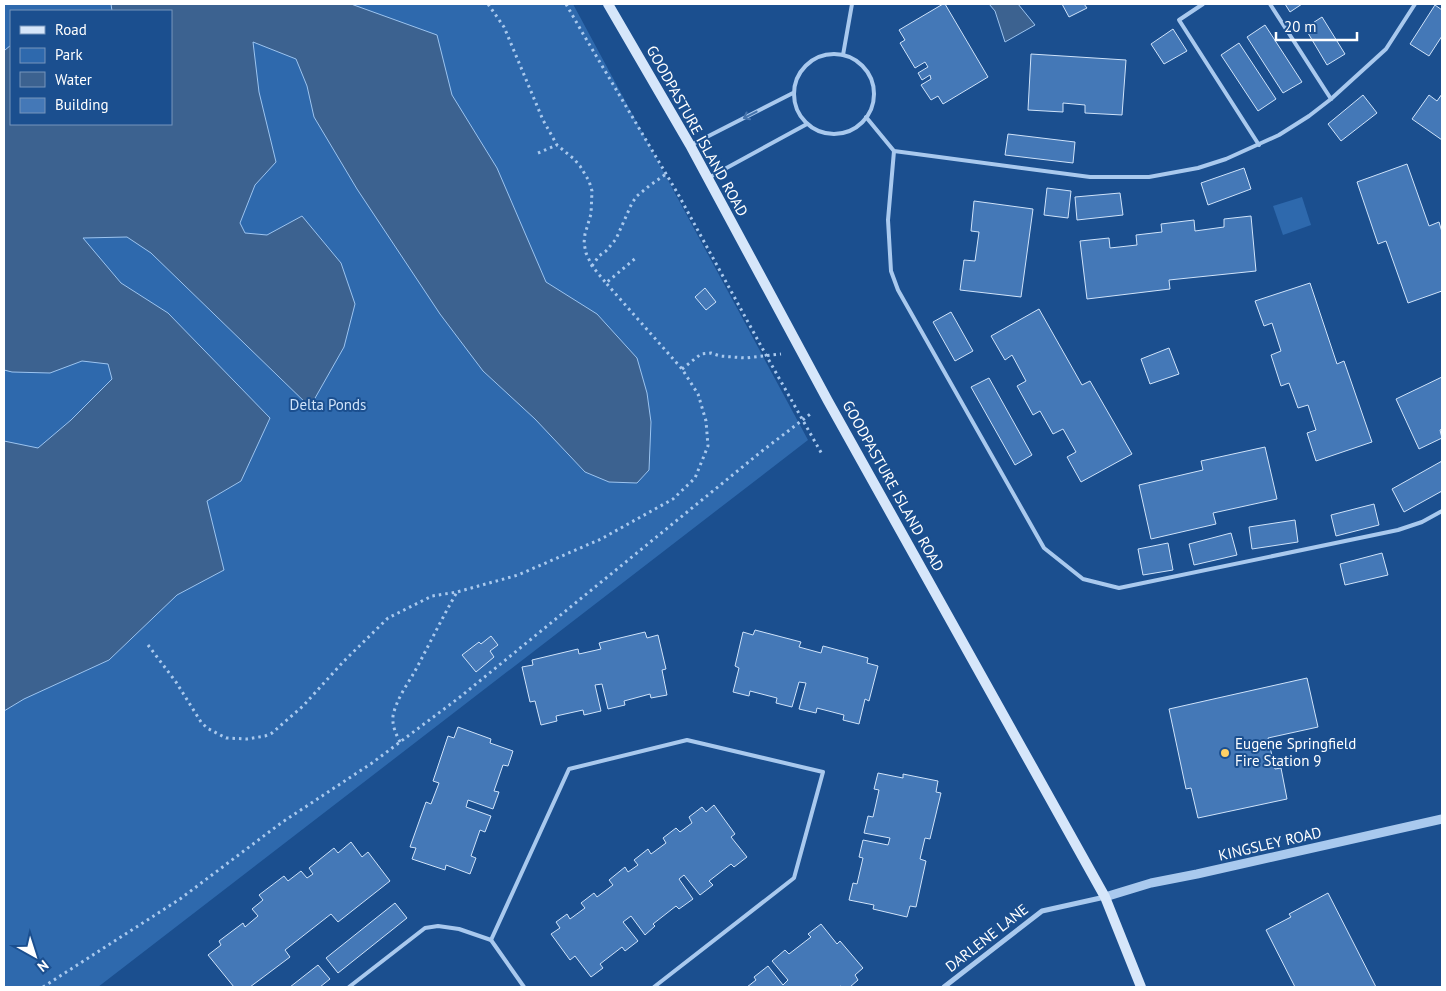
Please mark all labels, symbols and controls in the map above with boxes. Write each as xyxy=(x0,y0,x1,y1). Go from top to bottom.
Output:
legend xyxy=(10,10,172,125)
scale bar xyxy=(1276,10,1357,42)
text: 20 m xyxy=(1284,17,1317,36)
text: Road xyxy=(55,20,87,39)
street label: GOODPASTURE ISLAND ROAD xyxy=(642,42,752,219)
text: Park xyxy=(55,45,83,64)
text: Water xyxy=(55,70,92,89)
text: Building xyxy=(55,95,109,114)
one-way arrow xyxy=(743,111,758,120)
park label: Delta Ponds xyxy=(290,395,366,414)
street label: GOODPASTURE ISLAND ROAD xyxy=(838,397,948,574)
place label: Eugene Springfield Fire Station 9 xyxy=(1235,734,1356,770)
marker: Eugene Springfield Fire Station 9 xyxy=(1219,747,1231,759)
street label: KINGSLEY ROAD xyxy=(1216,822,1323,865)
street label: DARLENE LANE xyxy=(942,899,1032,976)
north arrow xyxy=(10,931,60,981)
text: N xyxy=(34,956,52,976)

